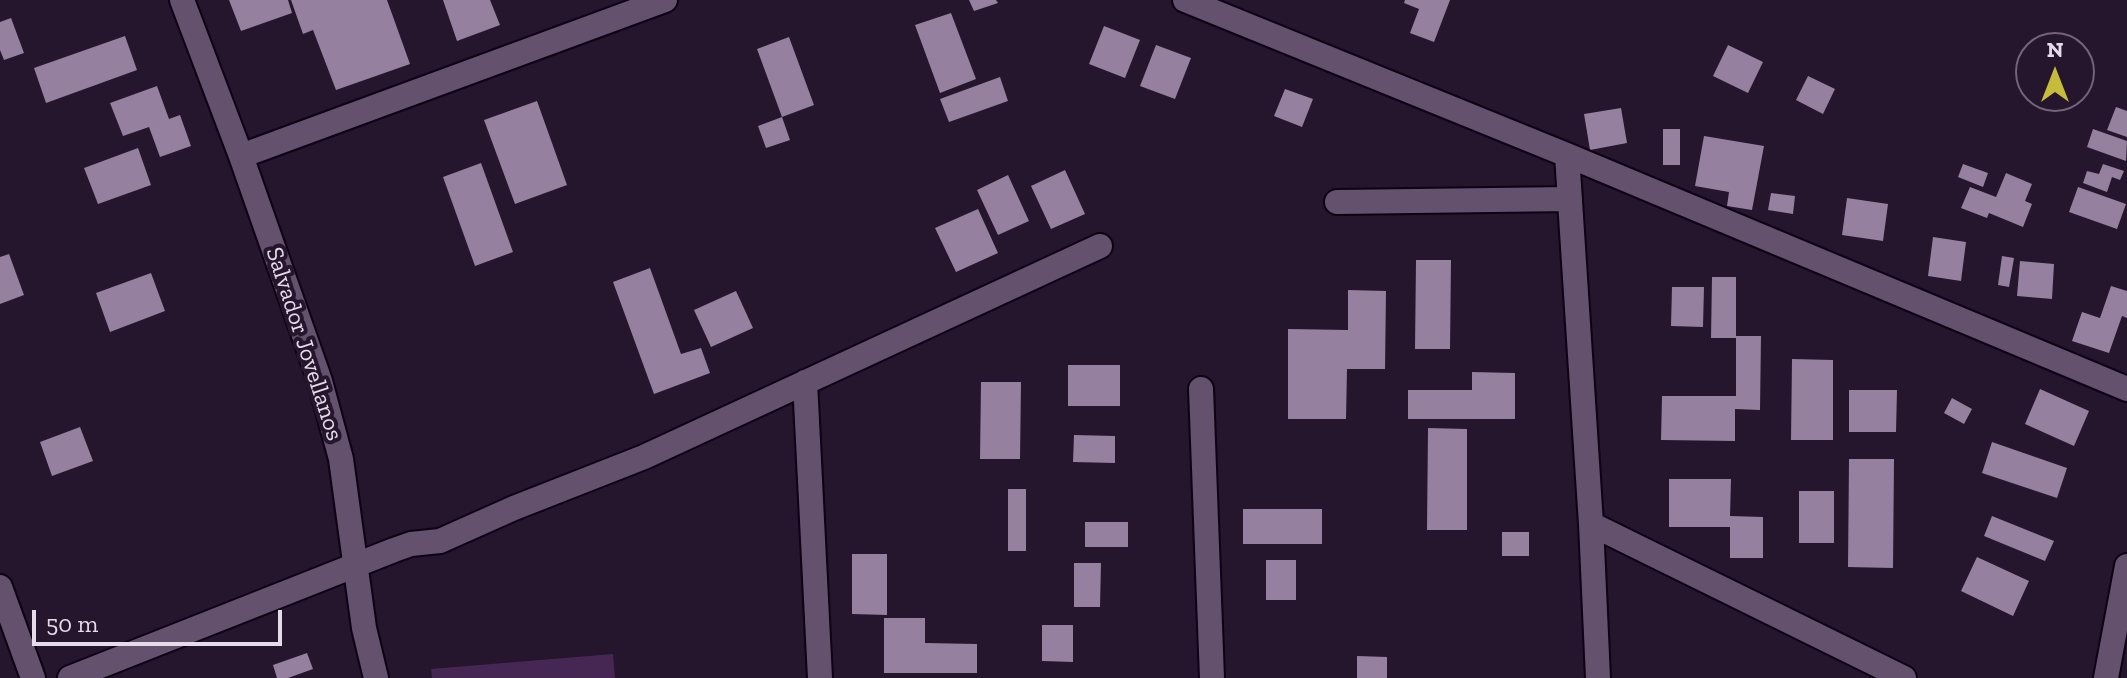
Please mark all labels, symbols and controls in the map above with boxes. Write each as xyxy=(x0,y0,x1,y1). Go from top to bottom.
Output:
north arrow xyxy=(2015,32,2095,112)
text: N xyxy=(2047,36,2063,63)
street label: Salvador Jovellanos xyxy=(259,244,349,444)
scale bar xyxy=(36,594,286,644)
text: 50 m xyxy=(46,609,98,638)

